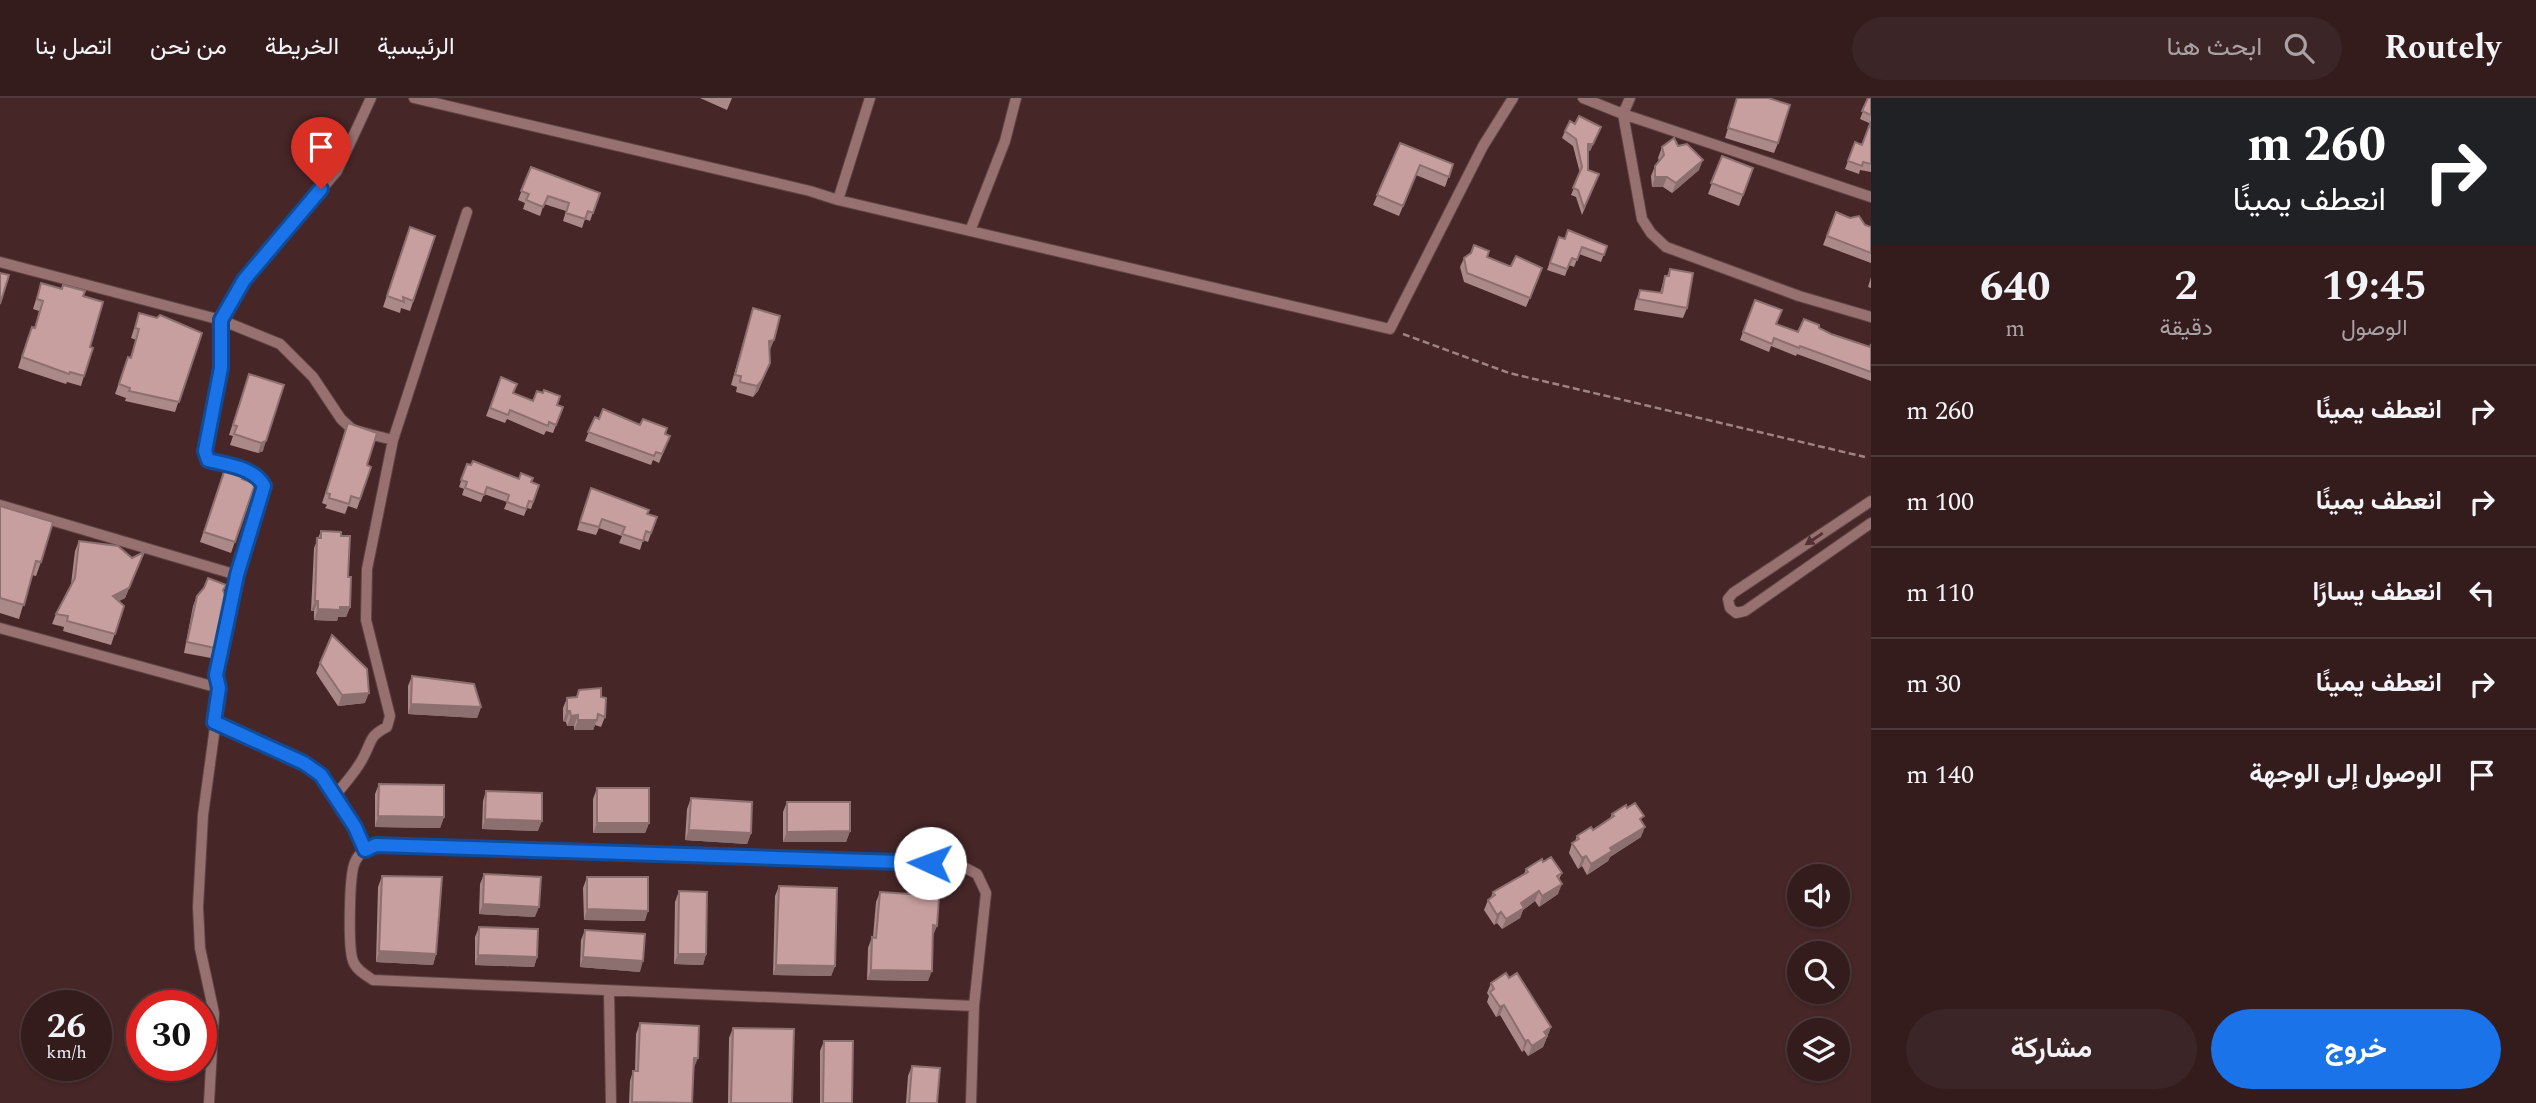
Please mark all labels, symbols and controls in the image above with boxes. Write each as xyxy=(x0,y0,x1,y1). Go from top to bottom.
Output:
search box xyxy=(1852,17,2342,80)
text: Routely xyxy=(2384,23,2501,73)
text: ابحث هنا xyxy=(2167,27,2262,67)
text: اتصل بنا xyxy=(35,29,112,65)
text: من نحن xyxy=(150,29,227,65)
text: الخريطة xyxy=(265,29,339,65)
text: الرئيسية xyxy=(377,29,455,65)
icon: search xyxy=(2280,29,2318,67)
text: 260 m xyxy=(2247,108,2386,183)
pin xyxy=(291,117,351,189)
icon: right xyxy=(2410,126,2501,217)
icon: arrive xyxy=(302,128,340,166)
text: انعطف يمينًا xyxy=(2233,176,2386,225)
text: 2 xyxy=(2174,255,2198,318)
text: 19:45 xyxy=(2322,255,2427,318)
text: 640 xyxy=(1980,256,2051,319)
text: دقيقة xyxy=(2159,311,2213,346)
text: الوصول xyxy=(2341,311,2408,346)
text: m xyxy=(2005,312,2025,347)
text: انعطف يمينًا xyxy=(2316,390,2442,430)
text: 260 m xyxy=(1906,391,1974,431)
icon: right xyxy=(2463,392,2501,430)
text: انعطف يمينًا xyxy=(2316,481,2442,521)
text: 100 m xyxy=(1906,482,1974,522)
icon: right xyxy=(2463,483,2501,521)
one-way arrow xyxy=(1805,532,1823,546)
text: انعطف يسارًا xyxy=(2312,572,2442,612)
text: 110 m xyxy=(1906,573,1974,613)
icon: left xyxy=(2463,574,2501,612)
text: انعطف يمينًا xyxy=(2316,663,2442,703)
text: 30 m xyxy=(1906,664,1961,704)
icon: right xyxy=(2463,665,2501,703)
text: الوصول إلى الوجهة xyxy=(2249,754,2442,794)
text: 140 m xyxy=(1906,755,1974,795)
icon: arrive xyxy=(2463,756,2501,794)
position arrow xyxy=(893,826,967,900)
map controls xyxy=(1787,864,1850,1081)
button: sound xyxy=(1787,864,1850,927)
button: search xyxy=(1787,941,1850,1004)
speed limit sign: 30 xyxy=(126,990,217,1081)
text: 26 xyxy=(47,1000,86,1053)
button: مشاركة xyxy=(1906,1009,2197,1089)
button: خروج xyxy=(2211,1009,2501,1089)
button: layers xyxy=(1787,1018,1850,1081)
text: km/h xyxy=(46,1039,87,1066)

